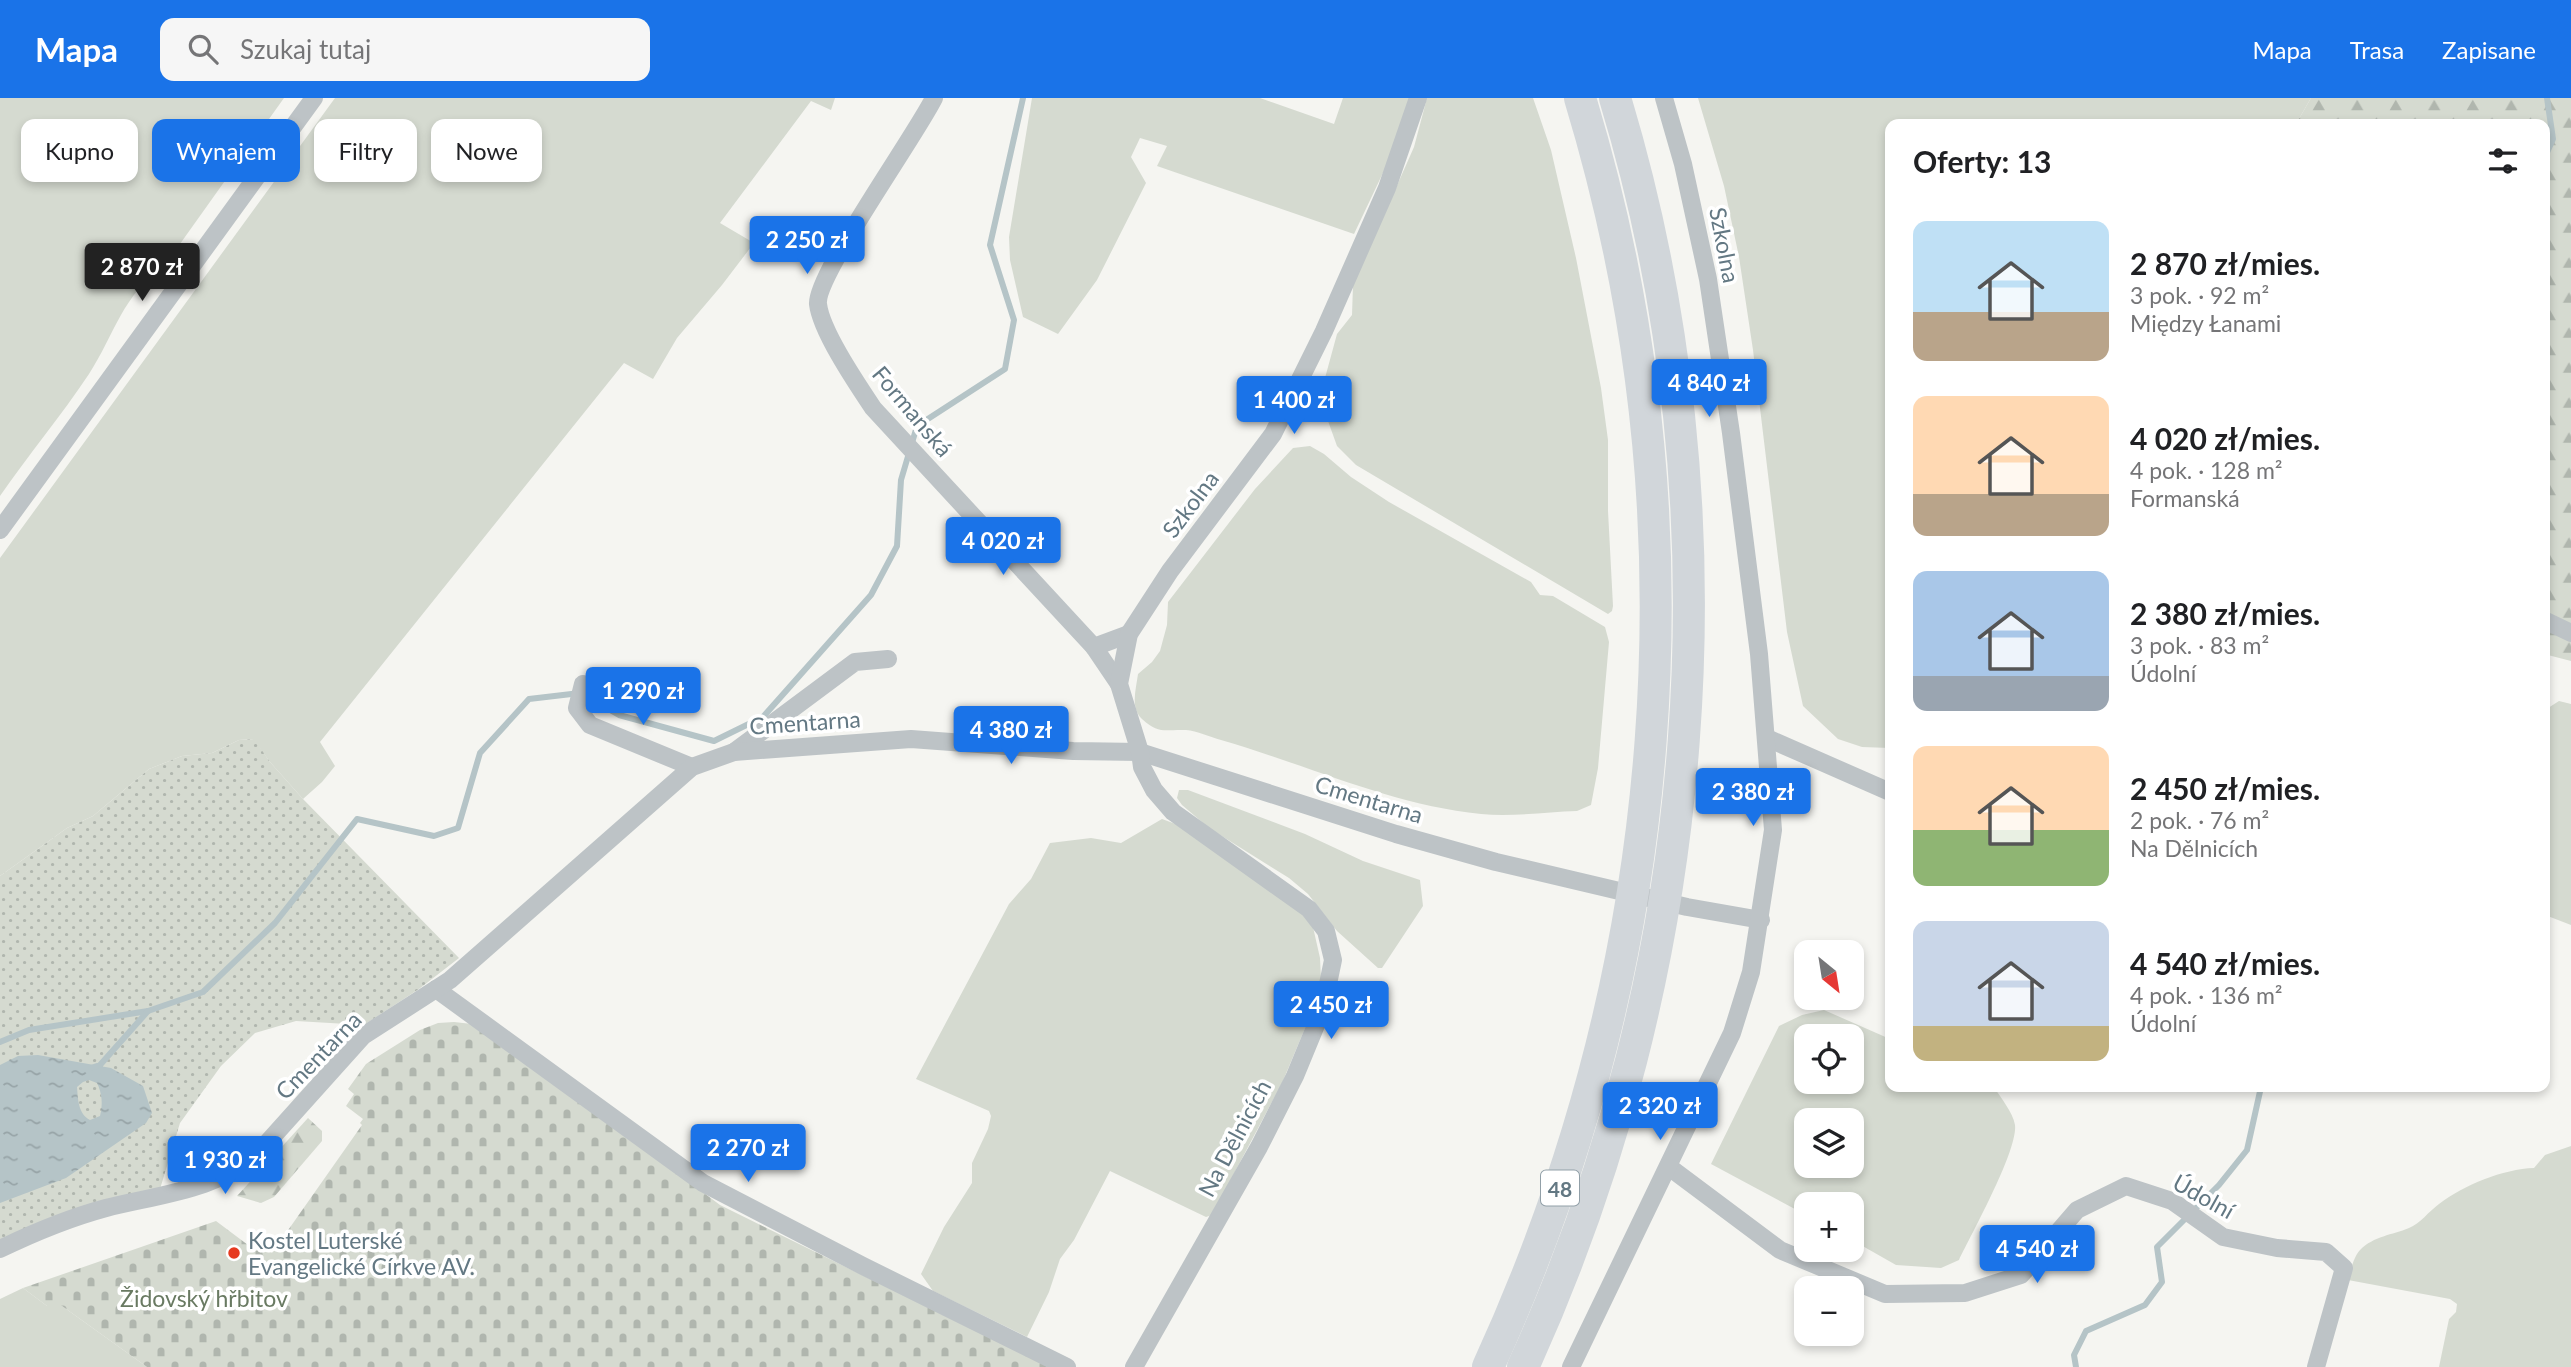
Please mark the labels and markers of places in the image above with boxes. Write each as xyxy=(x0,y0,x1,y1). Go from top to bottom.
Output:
pin: 2 250 zł xyxy=(735,216,879,276)
pin: 2 870 zł xyxy=(70,244,214,303)
pin: 4 840 zł xyxy=(1637,360,1781,419)
pin: 1 400 zł xyxy=(1222,376,1366,436)
pin: 4 020 zł xyxy=(931,518,1075,577)
pin: 1 290 zł xyxy=(571,668,715,727)
pin: 4 380 zł xyxy=(939,706,1083,766)
pin: 2 380 zł xyxy=(1681,768,1825,828)
pin: 2 450 zł xyxy=(1259,982,1403,1041)
pin: 2 320 zł xyxy=(1588,1082,1732,1142)
pin: 2 270 zł xyxy=(676,1124,820,1184)
pin: 1 930 zł xyxy=(153,1136,297,1196)
place label: Kostel Luterské Evangelické Církve AV. xyxy=(248,1226,475,1280)
pin: 4 540 zł xyxy=(1965,1226,2109,1285)
marker: Kostel Luterské Evangelické Církve AV. xyxy=(226,1245,242,1261)

